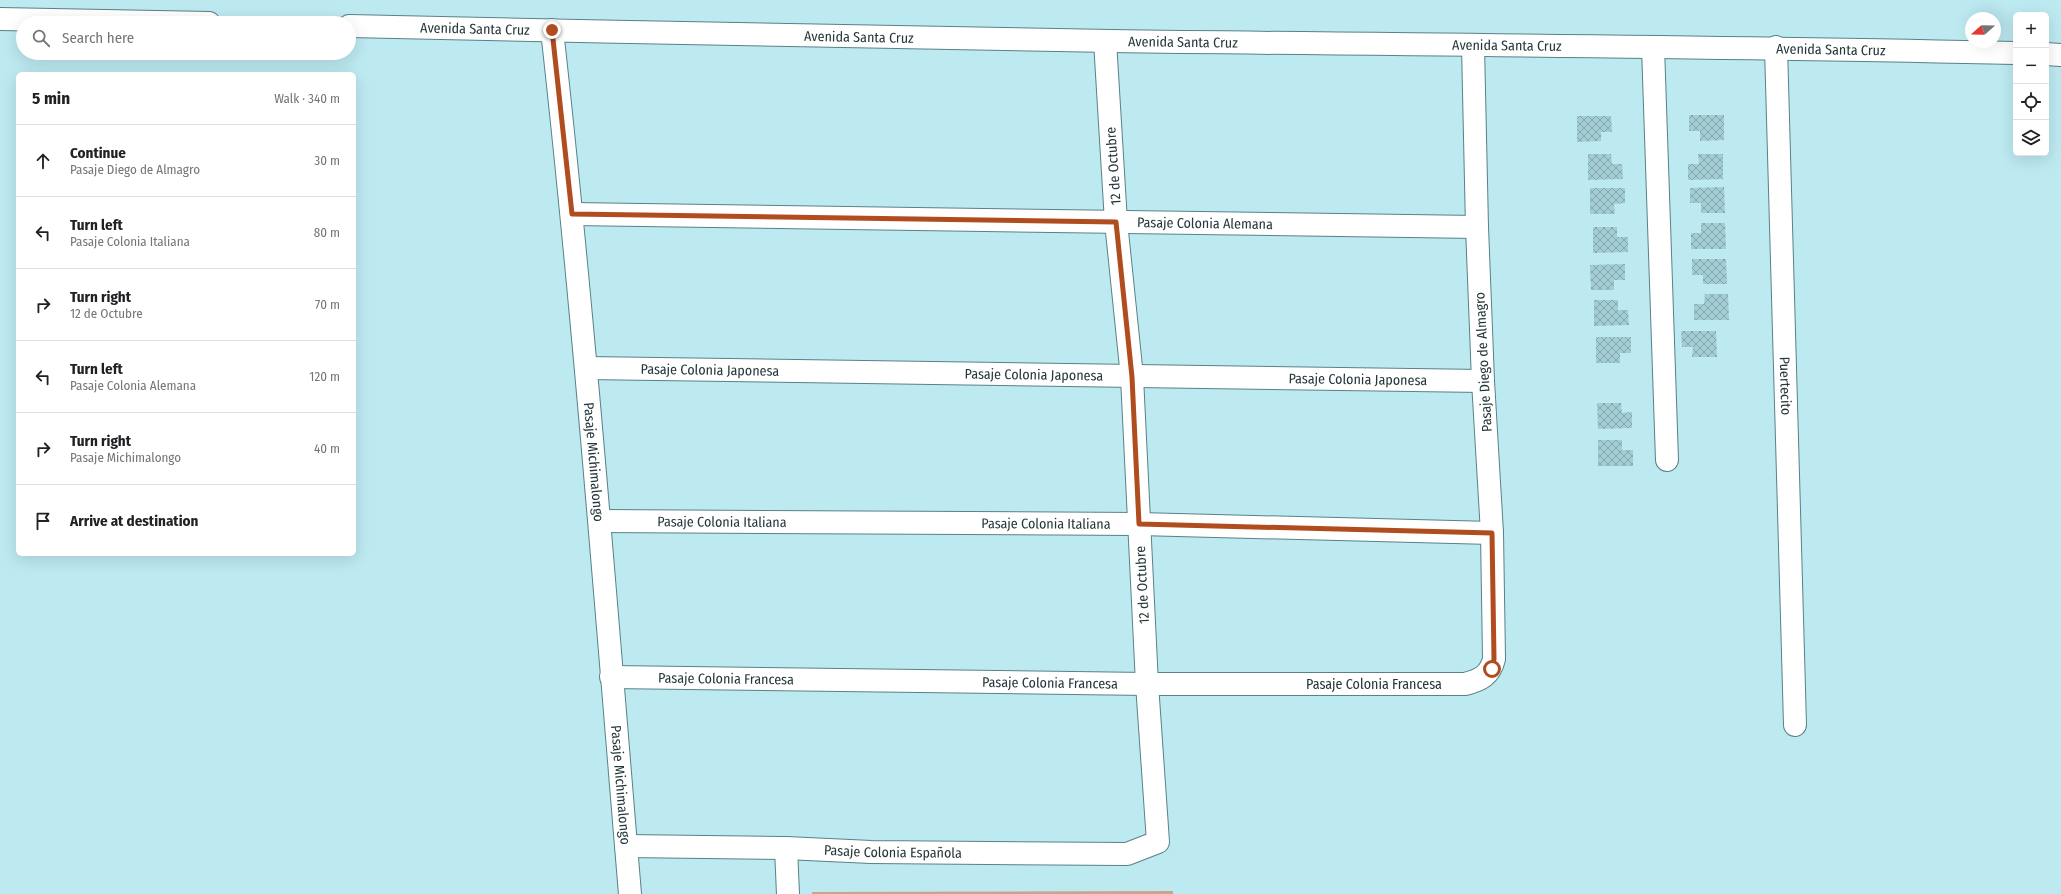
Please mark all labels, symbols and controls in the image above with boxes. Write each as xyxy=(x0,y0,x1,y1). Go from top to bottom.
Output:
north arrow xyxy=(1965,12,2001,48)
map controls xyxy=(2013,12,2049,156)
button: + xyxy=(2013,12,2049,48)
search box xyxy=(16,16,356,60)
street label: Avenida Santa Cruz xyxy=(420,19,530,39)
route end xyxy=(543,21,561,39)
icon: search xyxy=(30,27,52,49)
street label: Avenida Santa Cruz xyxy=(804,28,914,47)
text: Search here xyxy=(62,29,134,47)
street label: Avenida Santa Cruz xyxy=(1128,33,1238,52)
street label: Avenida Santa Cruz xyxy=(1452,37,1562,55)
street label: Avenida Santa Cruz xyxy=(1776,41,1886,59)
button: − xyxy=(2013,48,2049,84)
button: locate xyxy=(2013,84,2049,120)
text: 5 min xyxy=(32,88,70,109)
text: Walk · 340 m xyxy=(274,91,340,106)
button: layers xyxy=(2013,120,2049,156)
street label: 12 de Octubre xyxy=(1102,126,1125,206)
text: Continue xyxy=(70,144,126,162)
icon: ahead xyxy=(32,150,54,172)
text: 30 m xyxy=(314,153,340,168)
text: Pasaje Diego de Almagro xyxy=(70,162,200,177)
street label: Pasaje Colonia Alemana xyxy=(1137,214,1273,233)
text: Turn left xyxy=(70,216,123,234)
icon: left xyxy=(32,222,54,244)
text: 80 m xyxy=(314,225,340,240)
text: Pasaje Colonia Italiana xyxy=(70,234,190,249)
text: Turn right xyxy=(70,288,131,306)
street label: Pasaje Diego de Almagro xyxy=(1471,292,1496,432)
icon: right xyxy=(32,294,54,316)
text: 70 m xyxy=(315,297,340,312)
text: 12 de Octubre xyxy=(70,306,143,321)
street label: Puertecito xyxy=(1776,356,1794,415)
text: Turn left xyxy=(70,360,123,378)
street label: Pasaje Colonia Japonesa xyxy=(641,361,780,380)
street label: Pasaje Colonia Japonesa xyxy=(964,365,1104,384)
icon: left xyxy=(32,366,54,388)
text: 120 m xyxy=(309,369,340,384)
street label: Pasaje Colonia Japonesa xyxy=(1288,370,1427,389)
text: Pasaje Colonia Alemana xyxy=(70,378,196,393)
street label: Pasaje Michimalongo xyxy=(580,402,607,522)
text: Turn right xyxy=(70,432,131,450)
icon: right xyxy=(32,438,54,460)
text: 40 m xyxy=(314,441,340,456)
text: Pasaje Michimalongo xyxy=(70,450,181,465)
icon: arrive xyxy=(32,510,54,532)
text: Arrive at destination xyxy=(70,512,198,530)
street label: Pasaje Colonia Italiana xyxy=(657,513,787,531)
street label: Pasaje Colonia Italiana xyxy=(981,515,1111,533)
street label: 12 de Octubre xyxy=(1132,545,1153,624)
route start xyxy=(1483,660,1501,678)
street label: Pasaje Colonia Francesa xyxy=(658,670,794,688)
street label: Pasaje Colonia Francesa xyxy=(982,674,1118,693)
street label: Pasaje Colonia Francesa xyxy=(1306,676,1442,693)
street label: Pasaje Michimalongo xyxy=(607,725,634,845)
street label: Pasaje Colonia Española xyxy=(823,842,962,862)

